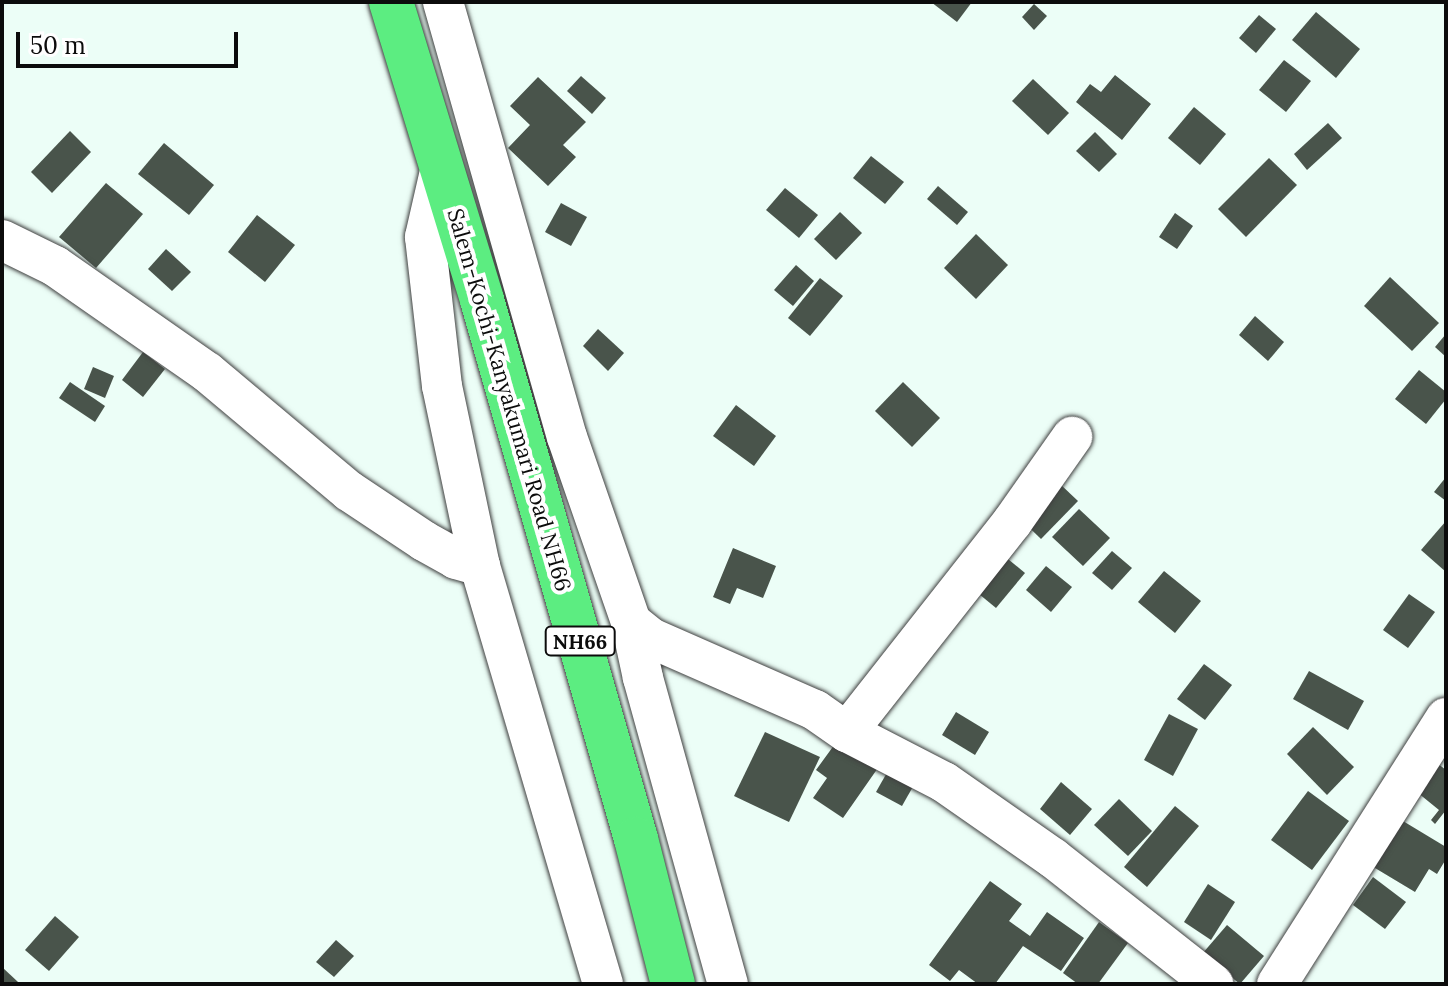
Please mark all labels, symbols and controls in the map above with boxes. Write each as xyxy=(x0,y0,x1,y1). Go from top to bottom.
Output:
scale bar xyxy=(20,16,242,66)
text: 50 m xyxy=(30,30,86,61)
street label: Salem-Kochi-Kanyakumari Road NH66 xyxy=(442,206,576,594)
road number: NH66 xyxy=(544,625,616,657)

